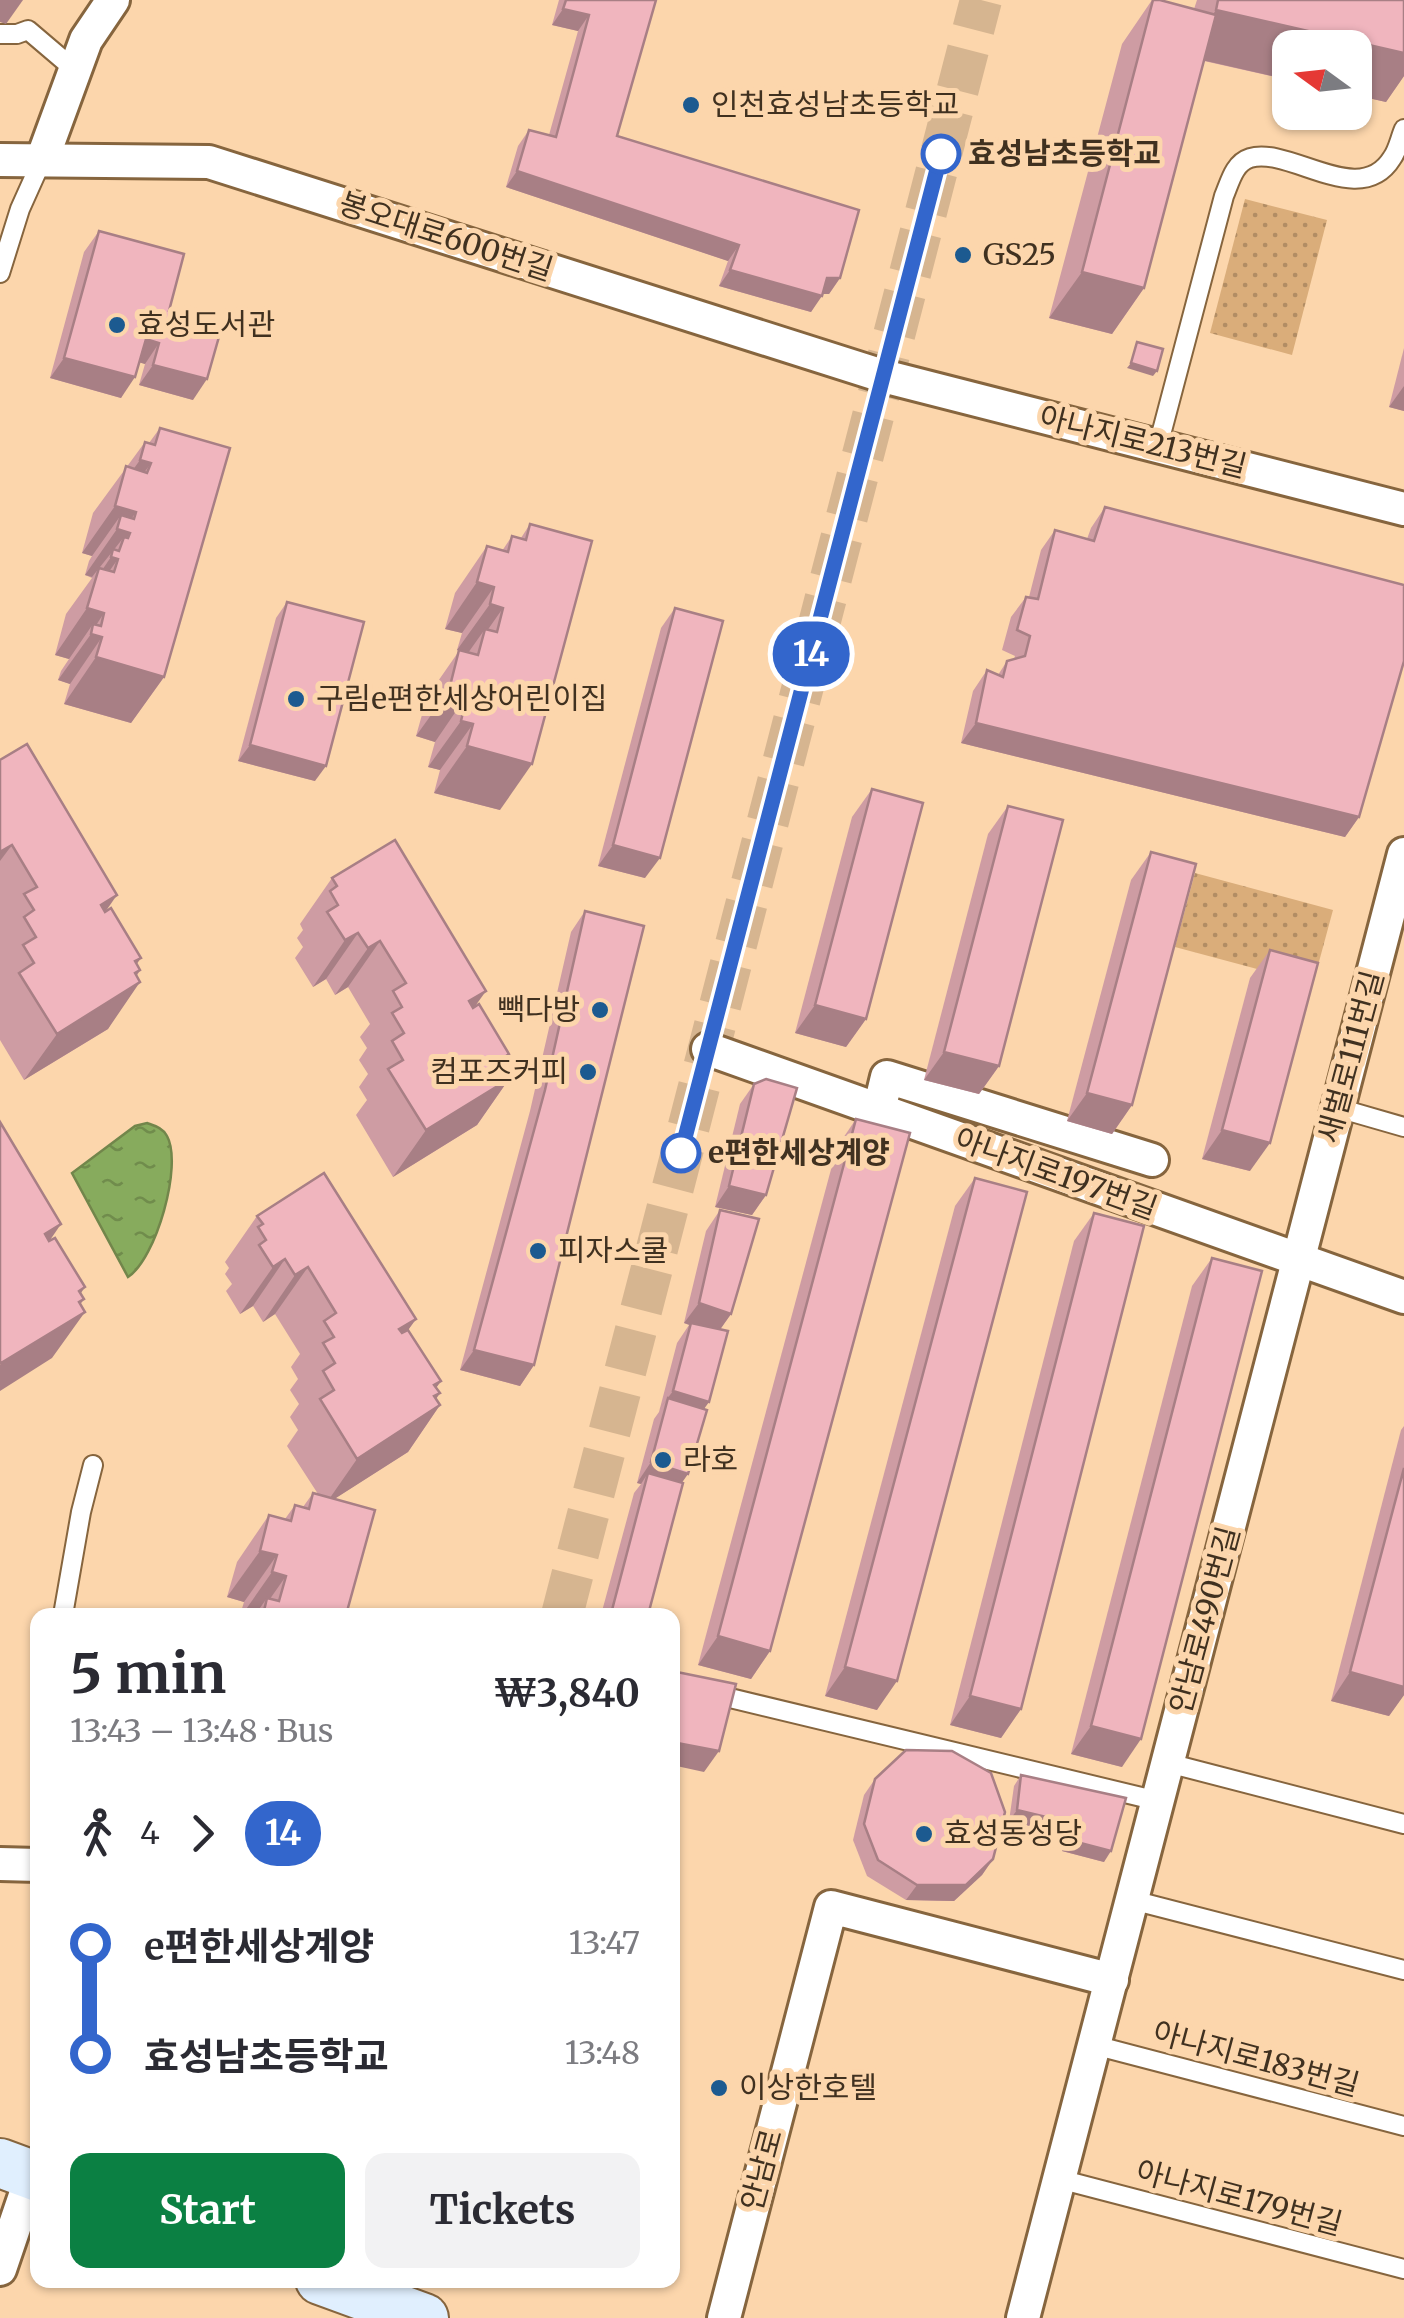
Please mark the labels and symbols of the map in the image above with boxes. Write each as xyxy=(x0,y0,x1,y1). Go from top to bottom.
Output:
north arrow xyxy=(1272,30,1372,130)
place label: 인천효성남초등학교 xyxy=(711,85,959,123)
marker: 인천효성남초등학교 xyxy=(680,94,702,116)
place label: 효성남초등학교 xyxy=(968,134,1161,172)
marker: 효성남초등학교 xyxy=(922,135,960,173)
street label: 봉오대로600번길 xyxy=(335,184,558,289)
place label: GS25 xyxy=(983,235,1056,273)
marker: GS25 xyxy=(952,244,974,266)
place label: 효성도서관 xyxy=(137,305,275,343)
marker: 효성도서관 xyxy=(106,314,128,336)
street label: 아나지로213번길 xyxy=(1036,397,1251,485)
line badge: 14 xyxy=(766,622,856,686)
place label: 구림e편한세상어린이집 xyxy=(316,679,608,717)
marker: 구림e편한세상어린이집 xyxy=(285,688,307,710)
street label: 새벌로111번길 xyxy=(1309,966,1391,1147)
place label: 빽다방 xyxy=(497,990,580,1028)
marker: 빽다방 xyxy=(589,999,611,1021)
place label: 컴포즈커피 xyxy=(430,1052,568,1090)
marker: 컴포즈커피 xyxy=(577,1061,599,1083)
street label: 아나지로197번길 xyxy=(950,1119,1163,1227)
place label: e편한세상계양 xyxy=(708,1133,890,1171)
marker: e편한세상계양 xyxy=(662,1134,700,1172)
place label: 피자스쿨 xyxy=(558,1231,668,1269)
marker: 피자스쿨 xyxy=(527,1240,549,1262)
place label: 라호 xyxy=(683,1440,738,1478)
marker: 라호 xyxy=(652,1449,674,1471)
street label: 안남로490번길 xyxy=(1161,1522,1247,1717)
place label: 효성동성당 xyxy=(944,1814,1082,1852)
marker: 효성동성당 xyxy=(913,1823,935,1845)
street label: 아나지로183번길 xyxy=(1149,2012,1364,2104)
place label: 이상한호텔 xyxy=(739,2068,877,2106)
marker: 이상한호텔 xyxy=(708,2077,730,2099)
street label: 안남로 xyxy=(732,2125,790,2215)
street label: 아나지로179번길 xyxy=(1132,2151,1347,2243)

